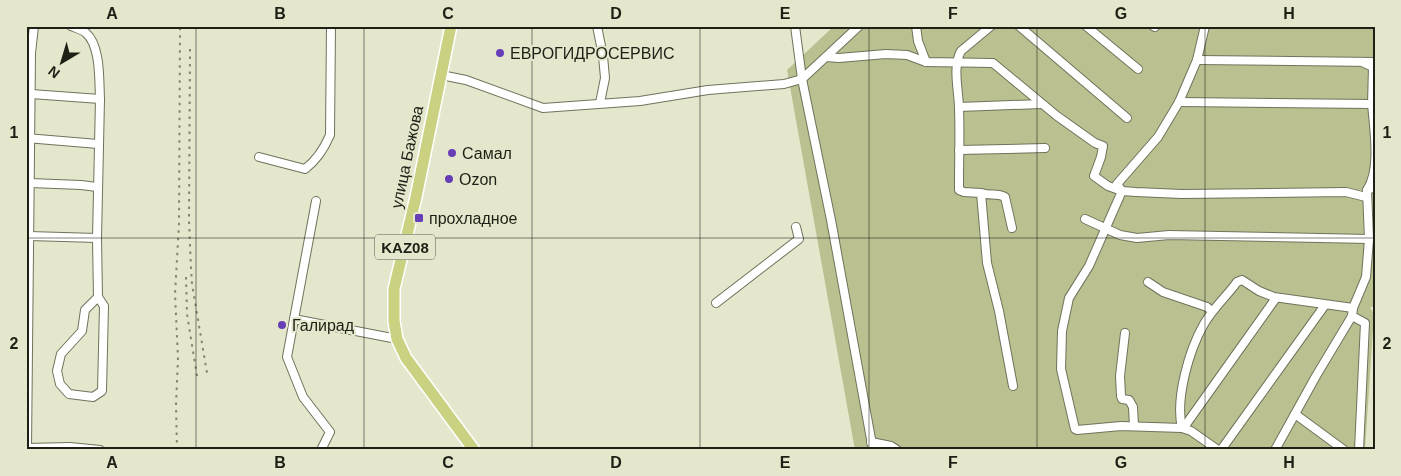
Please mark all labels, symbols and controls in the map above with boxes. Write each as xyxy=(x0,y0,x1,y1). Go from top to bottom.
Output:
text: A xyxy=(106,5,118,22)
text: B xyxy=(274,5,286,22)
text: C xyxy=(442,5,454,22)
text: D xyxy=(610,5,622,22)
text: E xyxy=(780,5,791,22)
text: F xyxy=(948,5,958,22)
text: G xyxy=(1115,5,1127,22)
text: H xyxy=(1283,5,1295,22)
north arrow xyxy=(38,38,88,88)
place label: ЕВРОГИДРОСЕРВИС xyxy=(510,45,675,62)
marker: ЕВРОГИДРОСЕРВИС xyxy=(494,47,506,59)
text: N xyxy=(45,63,63,82)
street label: улица Бажова xyxy=(388,104,426,210)
text: 1 xyxy=(10,124,19,141)
text: 1 xyxy=(1383,124,1392,141)
place label: Самал xyxy=(462,145,512,162)
marker: Самал xyxy=(446,147,458,159)
place label: Ozon xyxy=(459,171,497,188)
marker: Ozon xyxy=(443,173,455,185)
place label: прохладное xyxy=(429,210,518,227)
marker: прохладное xyxy=(413,212,425,224)
road number: KAZ08 xyxy=(375,234,435,260)
place label: Галирад xyxy=(292,317,355,334)
marker: Галирад xyxy=(276,319,288,331)
text: 2 xyxy=(10,335,19,352)
text: 2 xyxy=(1383,335,1392,352)
text: A xyxy=(106,454,118,471)
text: B xyxy=(274,454,286,471)
text: C xyxy=(442,454,454,471)
text: D xyxy=(610,454,622,471)
text: E xyxy=(780,454,791,471)
text: F xyxy=(948,454,958,471)
text: G xyxy=(1115,454,1127,471)
text: H xyxy=(1283,454,1295,471)

